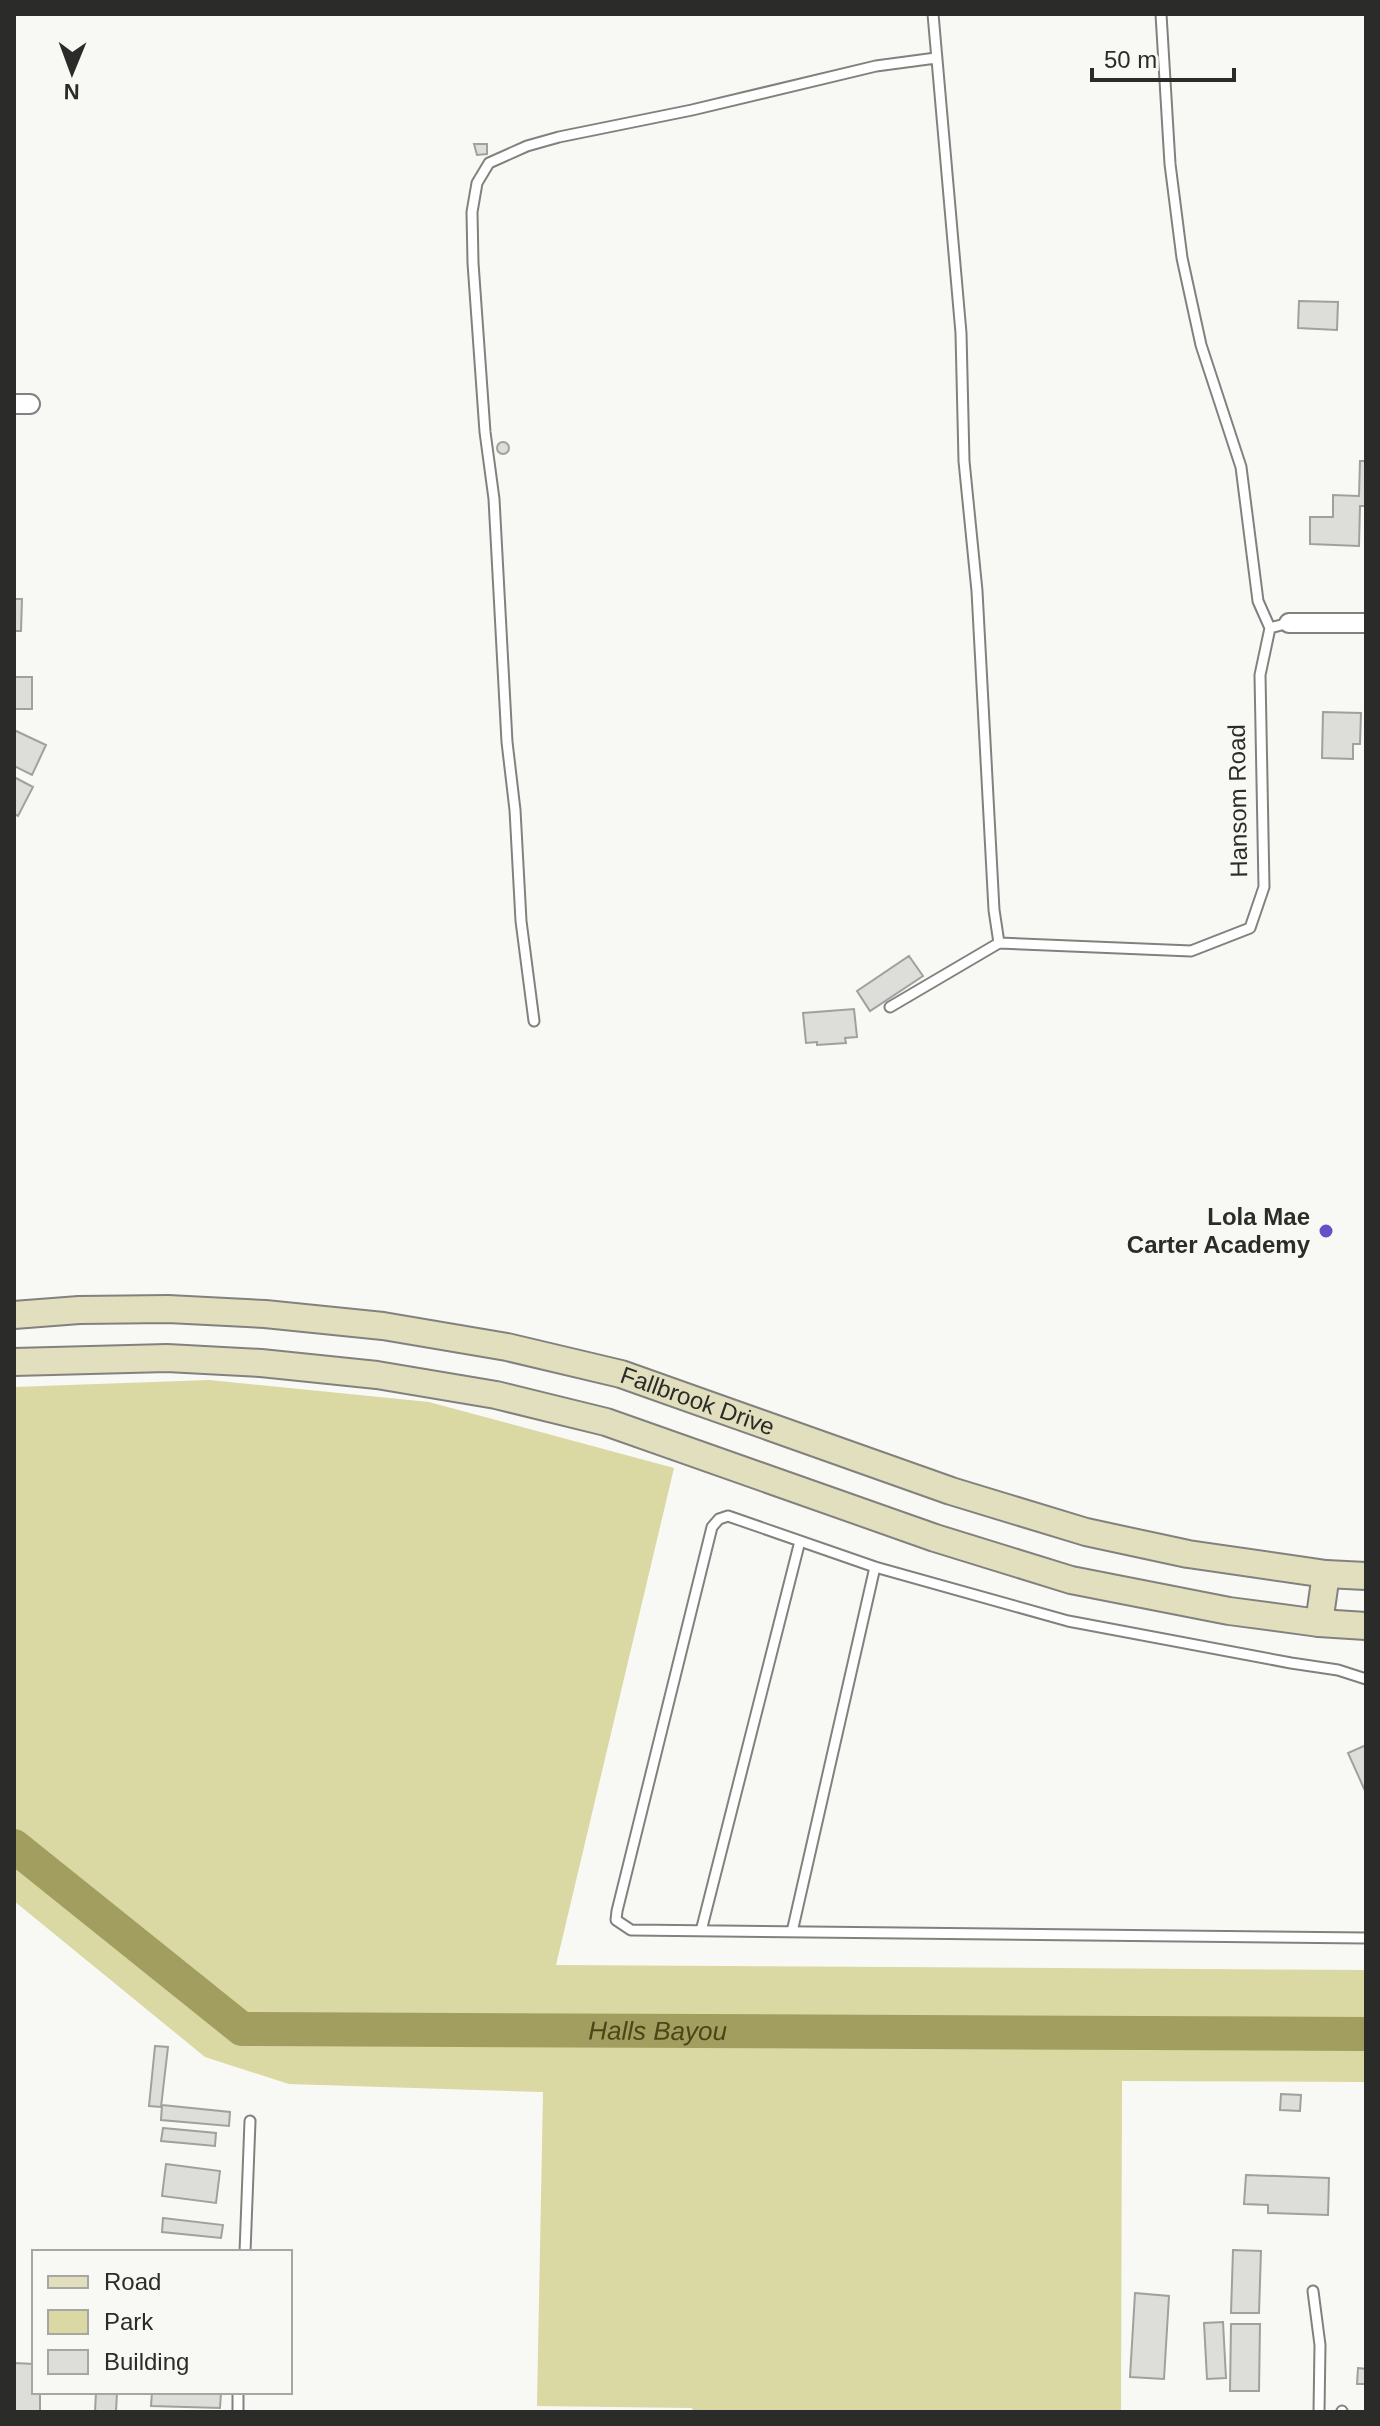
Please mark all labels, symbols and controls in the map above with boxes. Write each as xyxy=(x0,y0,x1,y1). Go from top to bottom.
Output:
north arrow xyxy=(32,32,112,112)
scale bar xyxy=(1092,32,1234,82)
text: 50 m xyxy=(1104,46,1157,73)
text: N xyxy=(63,79,80,104)
street label: Hansom Road xyxy=(1223,724,1252,878)
place label: Lola Mae Carter Academy xyxy=(1127,1203,1311,1258)
marker: Lola Mae Carter Academy xyxy=(1317,1222,1335,1240)
street label: Fallbrook Drive xyxy=(617,1361,778,1440)
water label: Halls Bayou xyxy=(588,2016,727,2046)
legend xyxy=(32,2250,292,2394)
text: Road xyxy=(104,2268,161,2295)
text: Park xyxy=(104,2308,154,2335)
text: Building xyxy=(104,2348,189,2375)

